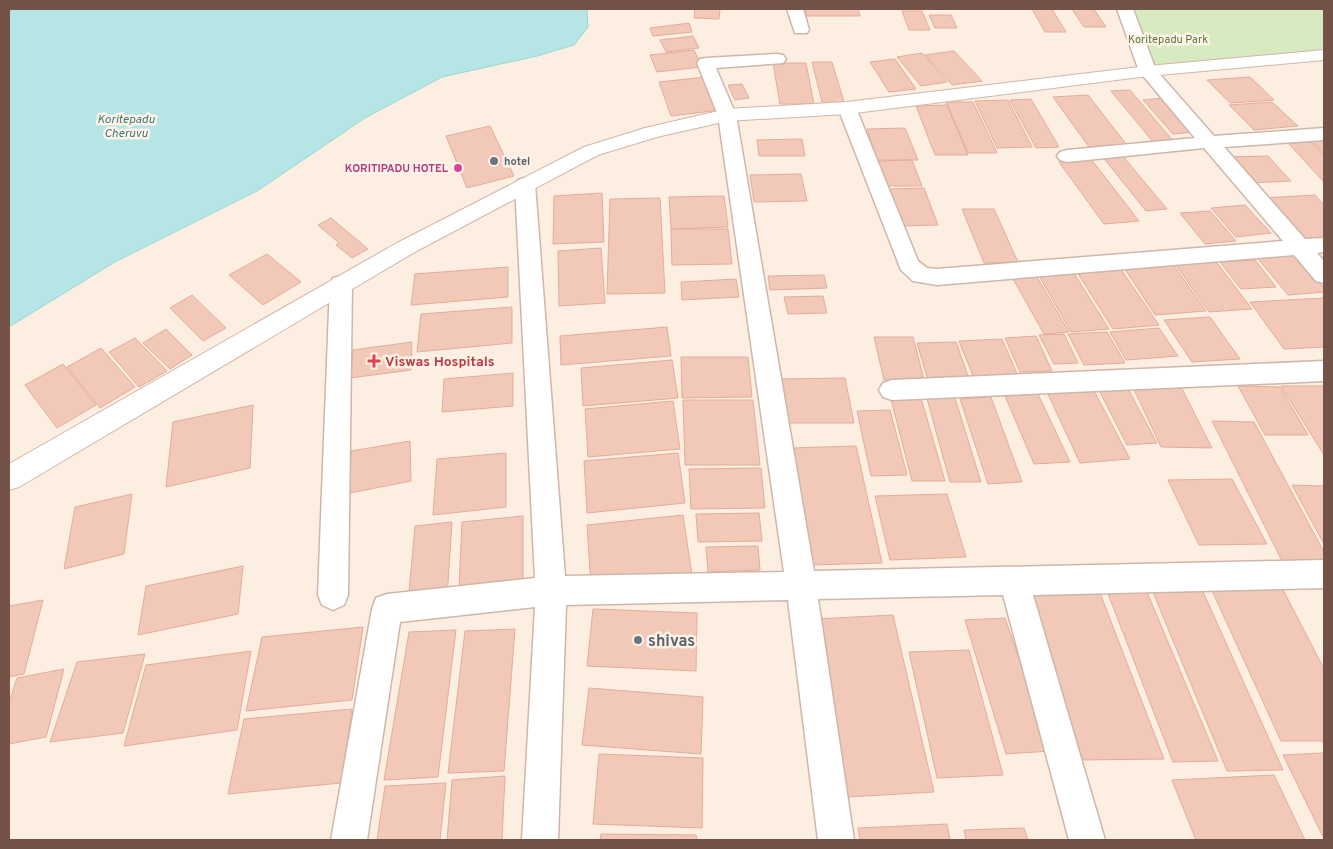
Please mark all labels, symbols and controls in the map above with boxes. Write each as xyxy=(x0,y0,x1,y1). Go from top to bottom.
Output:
park label: Koritepadu Park xyxy=(1128,33,1208,47)
water label: Koritepadu Cheruvu xyxy=(97,112,155,142)
marker: hotel xyxy=(488,155,500,167)
place label: hotel xyxy=(504,155,530,169)
place label: KORITIPADU HOTEL xyxy=(345,162,449,176)
marker: KORITIPADU HOTEL xyxy=(452,162,464,174)
marker: Viswas Hospitals xyxy=(367,354,381,368)
place label: Viswas Hospitals xyxy=(385,354,495,371)
place label: shivas xyxy=(648,632,695,652)
marker: shivas xyxy=(632,634,644,646)

